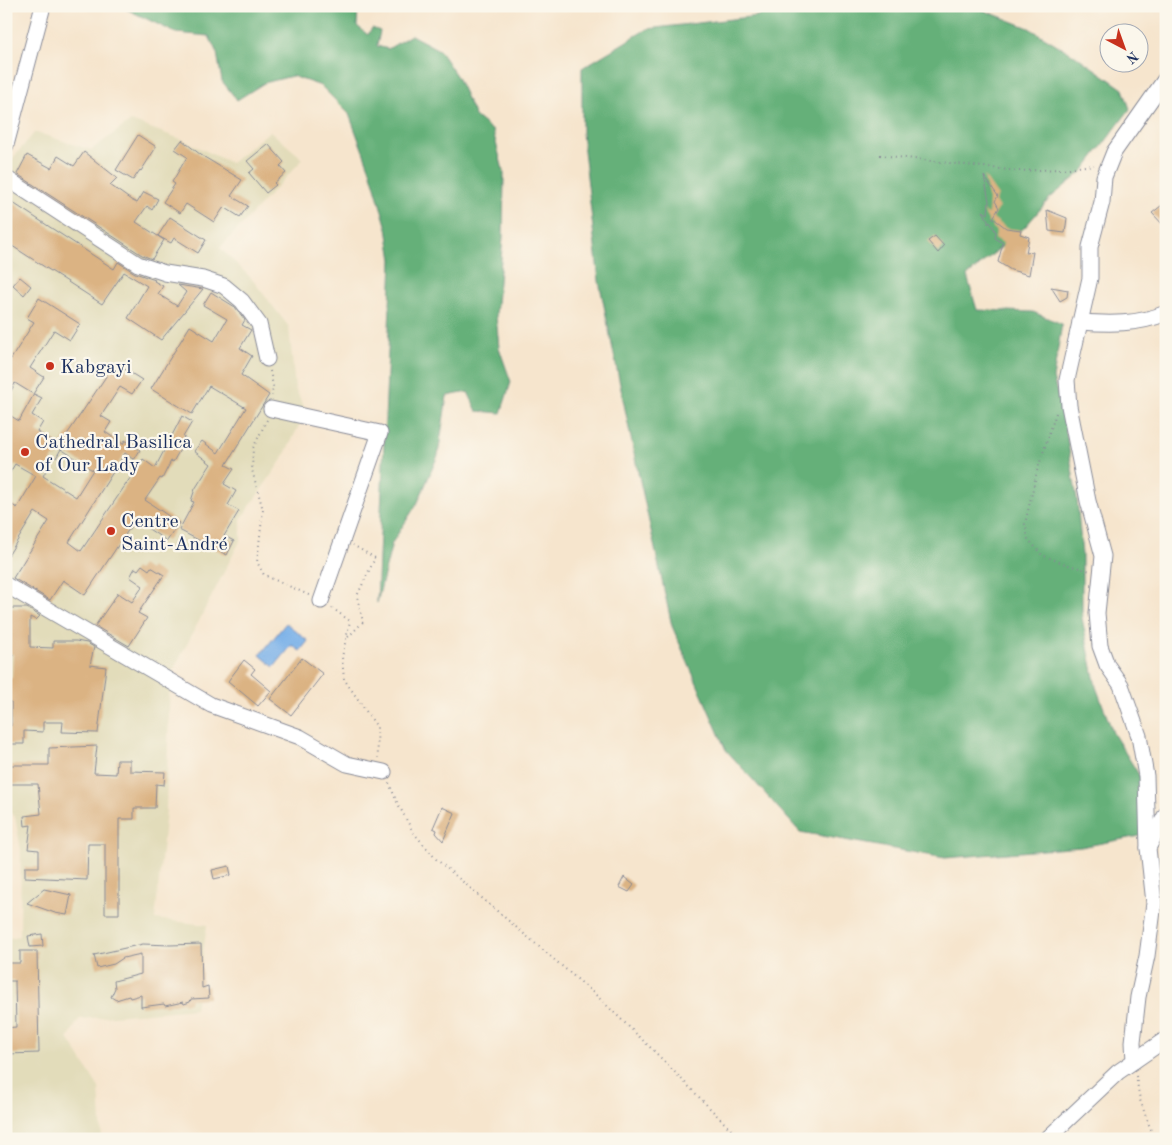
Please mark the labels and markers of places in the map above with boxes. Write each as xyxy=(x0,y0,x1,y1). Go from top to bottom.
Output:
place label: Kabgayi xyxy=(60,358,132,378)
marker: Kabgayi xyxy=(44,360,56,372)
place label: Cathedral Basilica of Our Lady xyxy=(35,433,192,476)
marker: Cathedral Basilica of Our Lady xyxy=(19,446,31,458)
place label: Centre Saint-André xyxy=(121,512,228,555)
marker: Centre Saint-André xyxy=(105,525,117,537)

